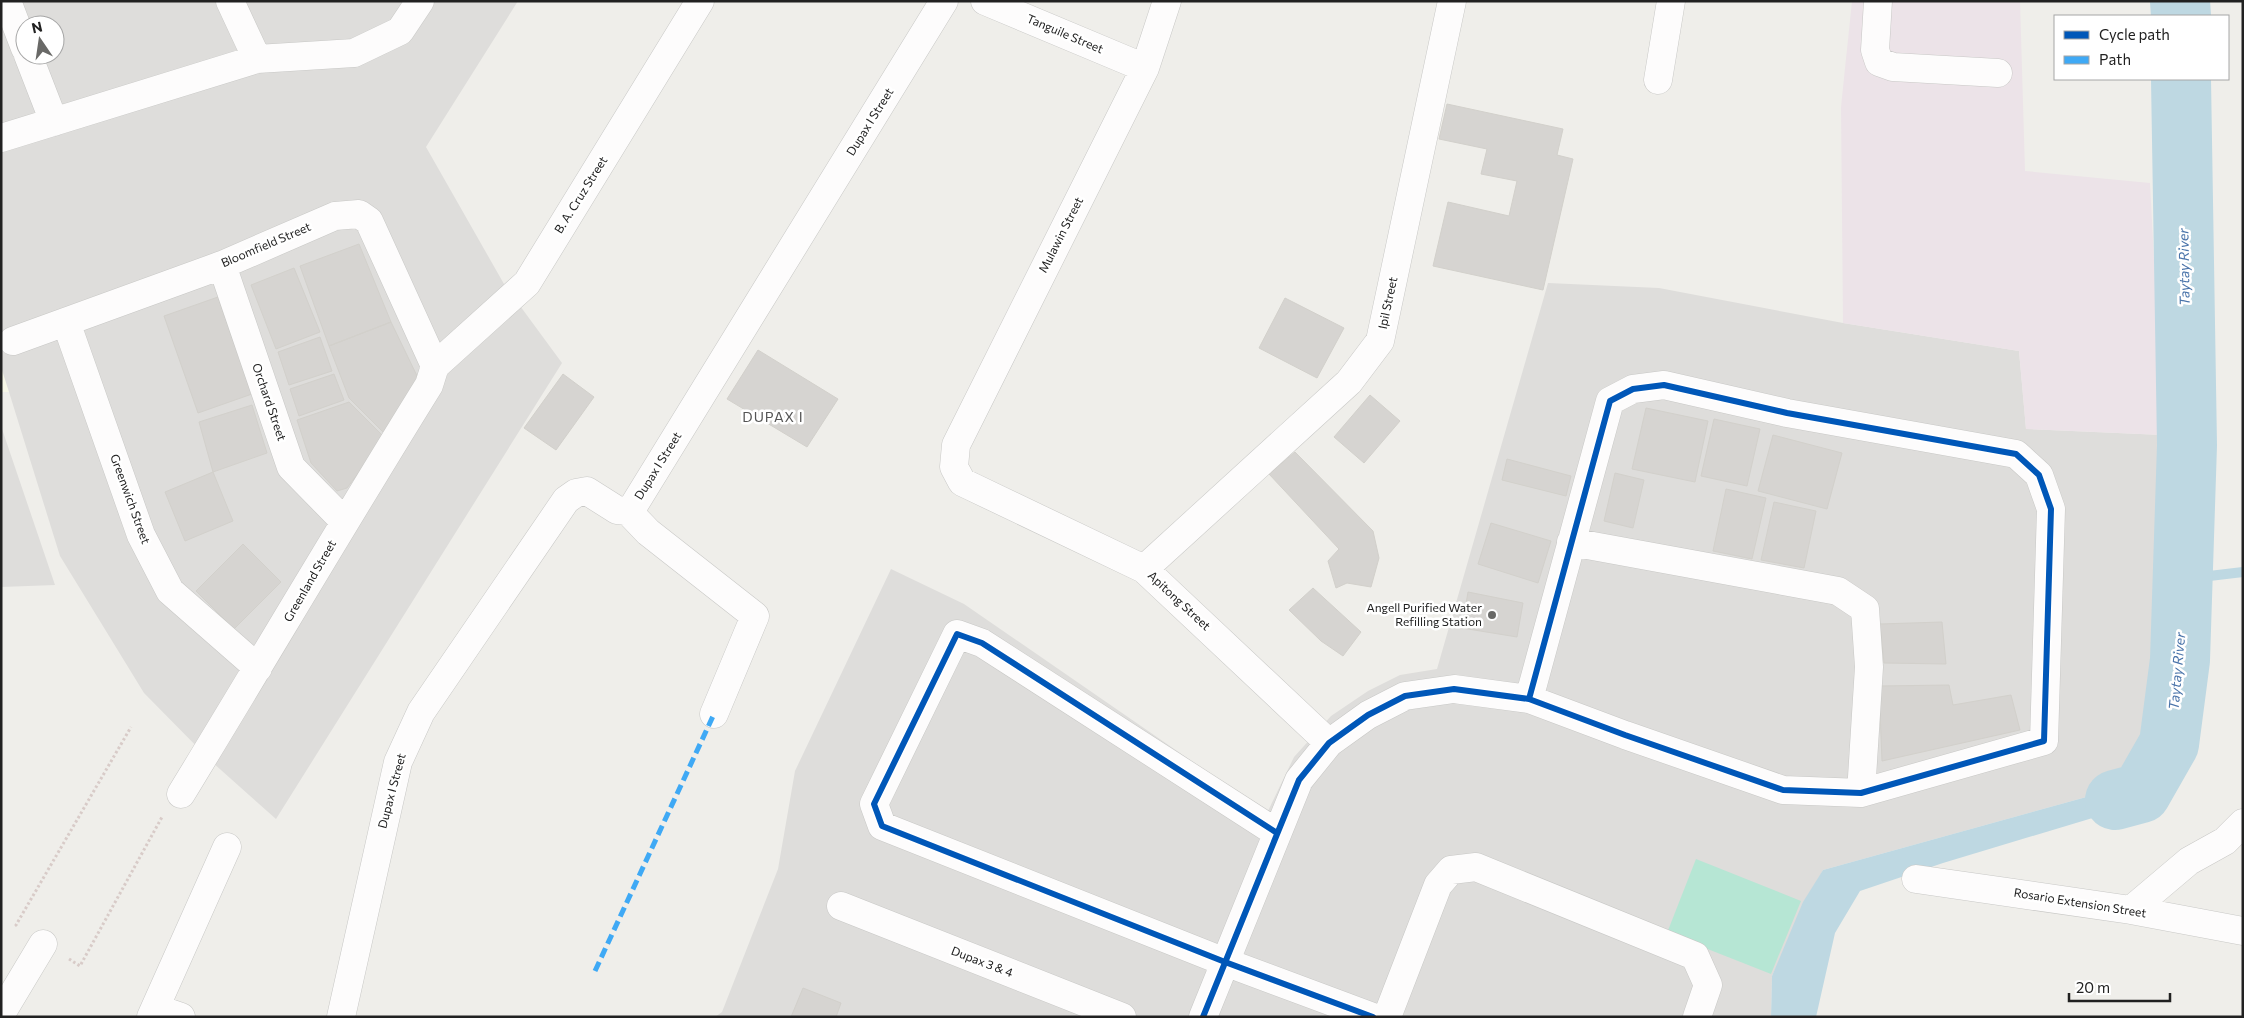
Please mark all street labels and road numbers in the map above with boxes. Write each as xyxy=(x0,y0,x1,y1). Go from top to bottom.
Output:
street label: Tanguile Street xyxy=(1025,11,1106,56)
street label: Dupax I Street xyxy=(843,85,896,158)
street label: B. A. Cruz Street xyxy=(551,153,609,236)
street label: Mulawin Street xyxy=(1035,194,1085,275)
street label: Bloomfield Street xyxy=(219,219,313,269)
street label: Ipil Street xyxy=(1375,275,1399,330)
street label: Orchard Street xyxy=(250,361,290,442)
street label: Dupax I Street xyxy=(631,429,684,502)
street label: Greenwich Street xyxy=(108,452,154,546)
street label: Greenland Street xyxy=(280,537,338,624)
street label: Apitong Street xyxy=(1146,568,1214,633)
street label: Dupax I Street xyxy=(374,752,408,830)
street label: Rosario Extension Street xyxy=(2013,885,2148,919)
street label: Dupax 3 & 4 xyxy=(949,943,1015,979)

